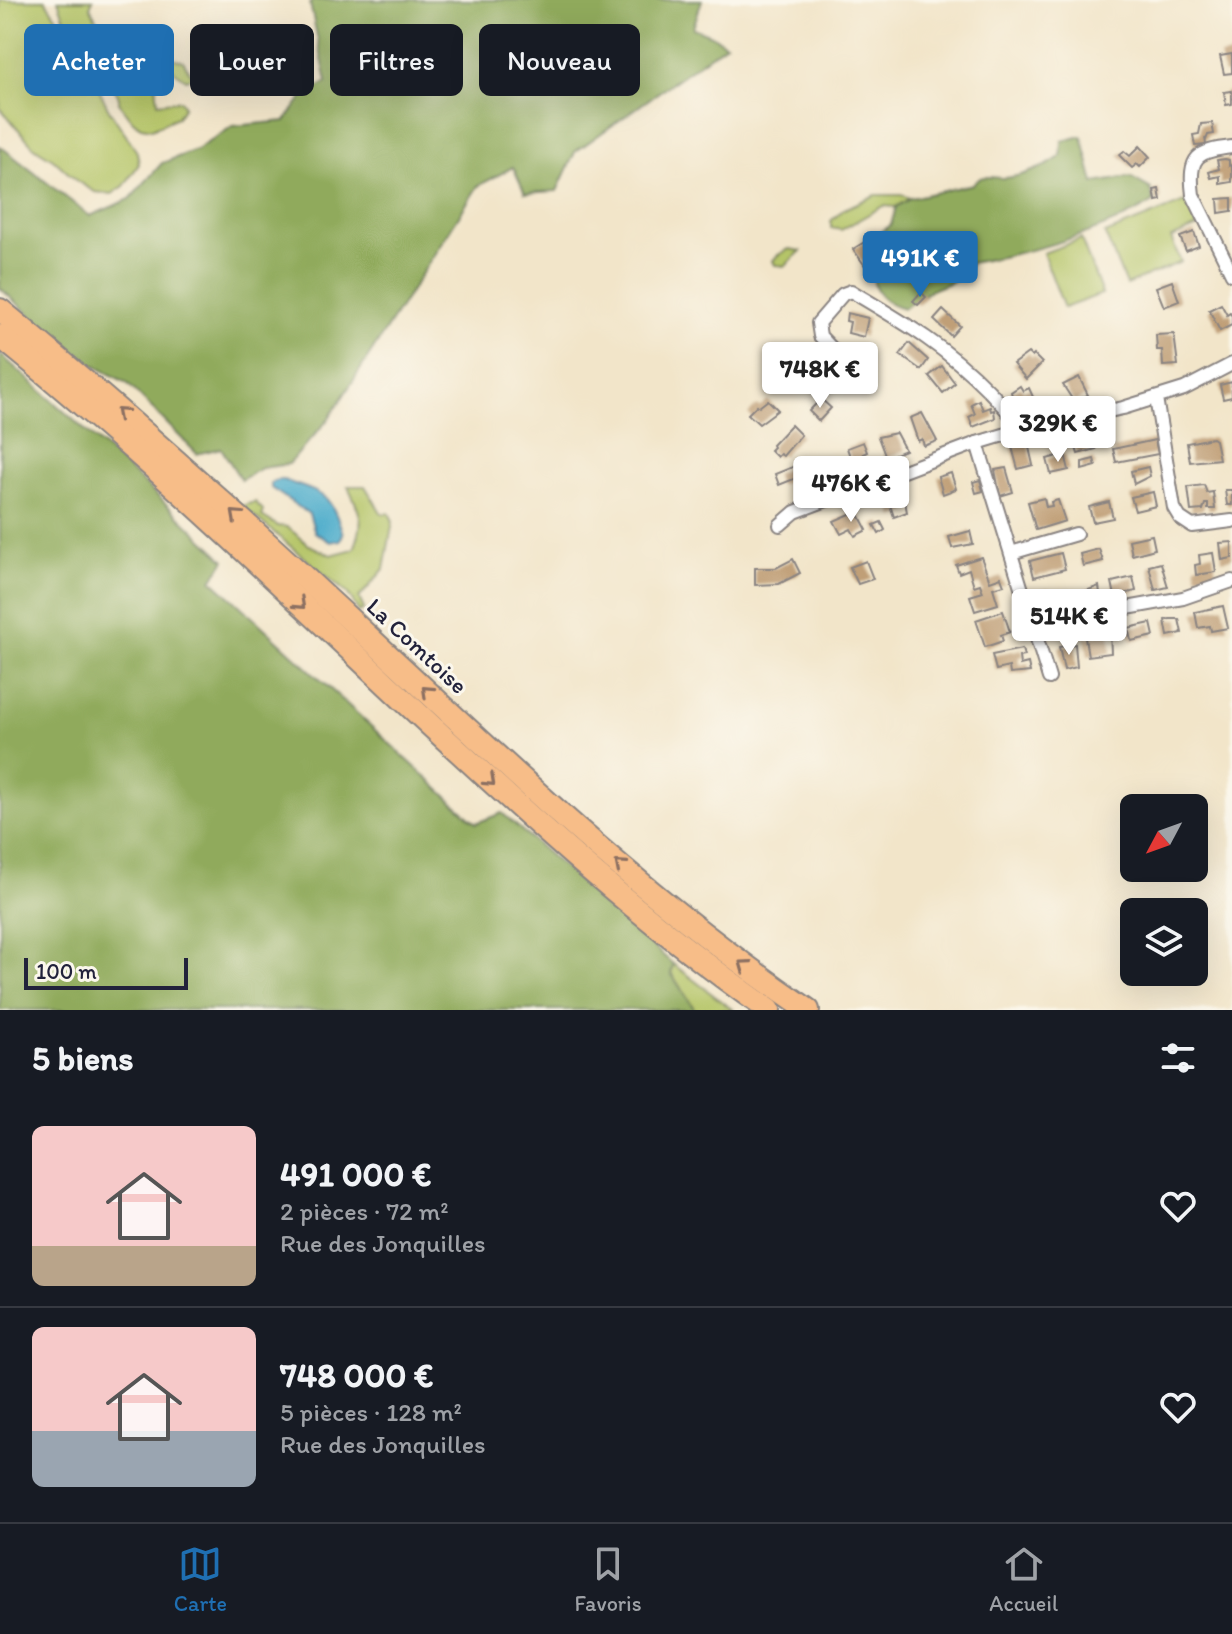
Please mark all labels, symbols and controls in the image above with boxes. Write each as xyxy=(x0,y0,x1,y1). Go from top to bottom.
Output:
chip: Acheter xyxy=(24,24,174,96)
chip: Louer xyxy=(190,24,314,96)
chip: Filtres xyxy=(330,24,463,96)
chip: Nouveau xyxy=(479,24,640,96)
pin: 491K € xyxy=(855,231,985,299)
text: 491K € xyxy=(881,241,959,273)
pin: 748K € xyxy=(755,342,885,410)
text: 748K € xyxy=(780,352,860,384)
pin: 329K € xyxy=(993,396,1123,464)
text: 329K € xyxy=(1019,406,1097,438)
one-way arrow xyxy=(115,408,130,423)
pin: 476K € xyxy=(786,456,916,524)
text: 476K € xyxy=(811,466,891,498)
one-way arrow xyxy=(230,510,245,525)
pin: 514K € xyxy=(1004,589,1134,657)
street label: La Comtoise xyxy=(361,592,474,700)
one-way arrow xyxy=(291,594,306,608)
text: 514K € xyxy=(1030,599,1108,631)
one-way arrow xyxy=(422,686,436,701)
one-way arrow xyxy=(481,772,496,786)
north arrow xyxy=(1120,794,1208,882)
map controls xyxy=(1120,794,1208,986)
one-way arrow xyxy=(614,861,629,875)
button: layers xyxy=(1120,898,1208,986)
scale bar xyxy=(24,954,188,990)
text: 100 m xyxy=(36,958,97,985)
one-way arrow xyxy=(738,960,753,975)
icon: filters xyxy=(1156,1036,1200,1080)
text: 5 biens xyxy=(32,1038,133,1079)
text: 491 000 € xyxy=(280,1154,432,1195)
icon: home xyxy=(96,1158,192,1254)
icon: heart xyxy=(1156,1184,1200,1228)
text: 2 pièces · 72 m² xyxy=(280,1195,449,1227)
text: Rue des Jonquilles xyxy=(280,1227,486,1259)
text: 748 000 € xyxy=(280,1355,433,1396)
icon: home xyxy=(96,1359,192,1455)
icon: heart xyxy=(1156,1385,1200,1429)
text: 5 pièces · 128 m² xyxy=(280,1396,462,1428)
text: Rue des Jonquilles xyxy=(280,1428,486,1460)
tab: Carte xyxy=(174,1542,227,1617)
tab: Favoris xyxy=(575,1542,642,1617)
tab: Accueil xyxy=(989,1542,1058,1617)

